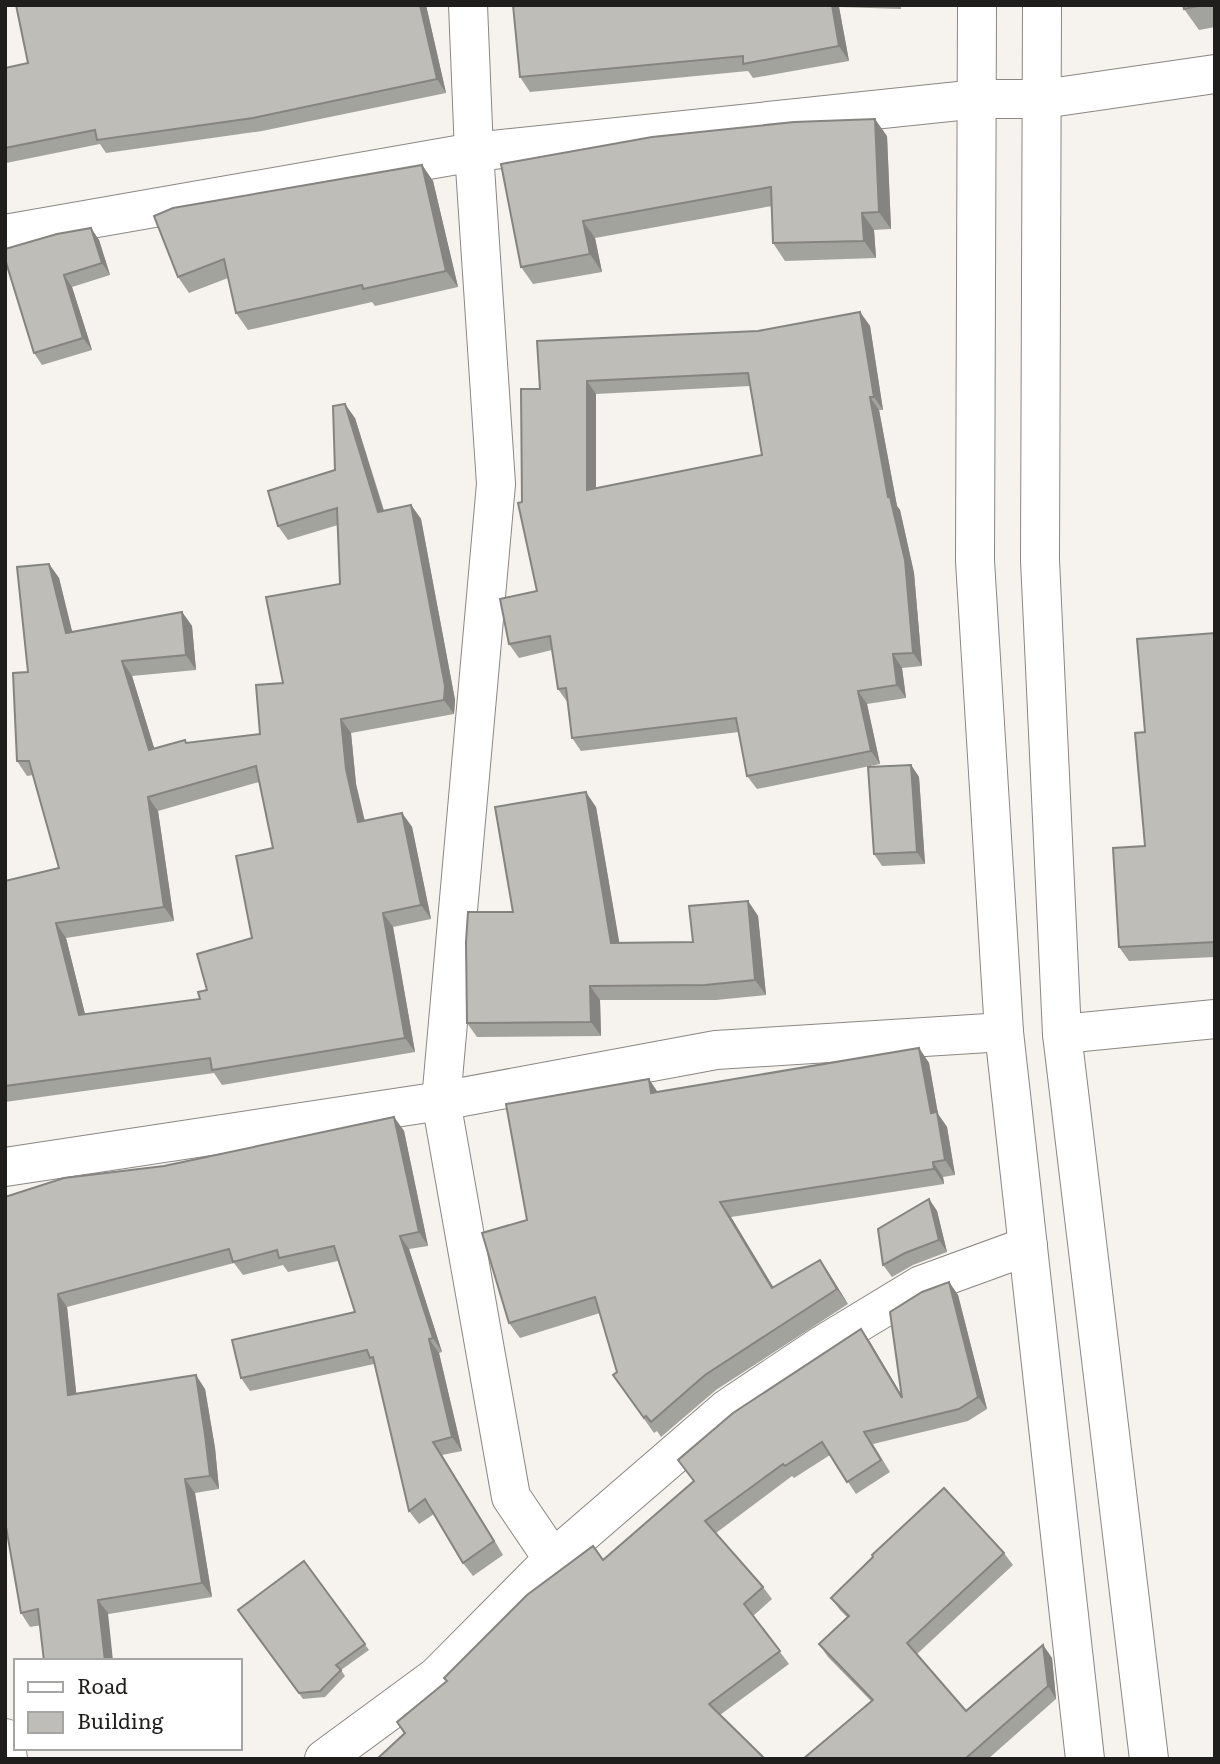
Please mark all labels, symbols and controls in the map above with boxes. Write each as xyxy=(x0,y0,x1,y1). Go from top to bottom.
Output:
legend xyxy=(14,1659,242,1750)
text: Road xyxy=(77,1669,128,1700)
text: Building xyxy=(77,1704,164,1735)

